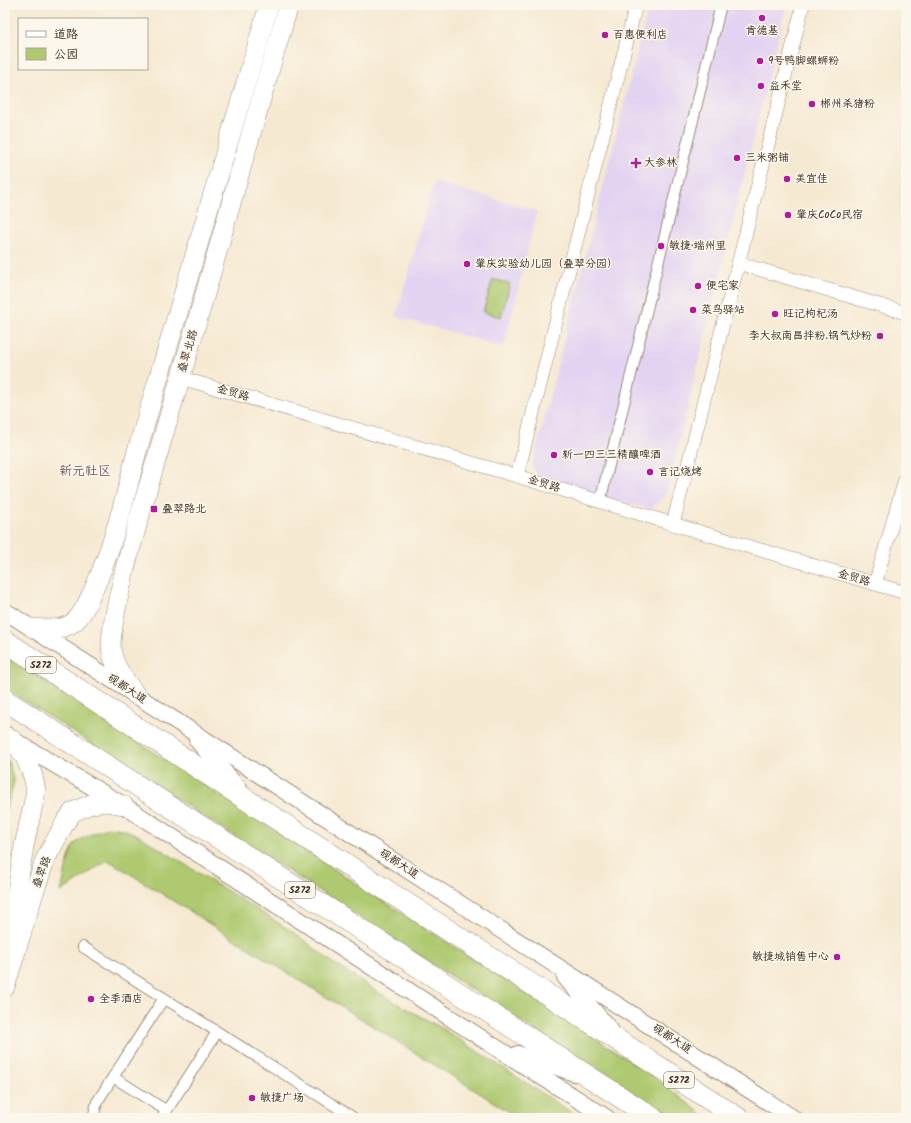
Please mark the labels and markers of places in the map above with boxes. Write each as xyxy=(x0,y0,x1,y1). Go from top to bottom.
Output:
marker: 肯德基 xyxy=(757,13,767,23)
place label: 肯德基 xyxy=(746,22,779,40)
place label: 百惠便利店 xyxy=(613,26,668,44)
marker: 百惠便利店 xyxy=(600,30,610,40)
place label: 9号鸭脚螺蛳粉 xyxy=(768,52,839,70)
marker: 9号鸭脚螺蛳粉 xyxy=(755,56,765,66)
place label: 益禾堂 xyxy=(769,77,802,95)
marker: 益禾堂 xyxy=(756,81,766,91)
place label: 郴州杀猪粉 xyxy=(820,95,875,113)
marker: 郴州杀猪粉 xyxy=(807,99,817,109)
place label: 三米粥铺 xyxy=(745,149,789,167)
marker: 三米粥铺 xyxy=(732,153,742,163)
place label: 大参林 xyxy=(644,154,677,172)
marker: 大参林 xyxy=(631,158,641,168)
place label: 美宜佳 xyxy=(795,170,828,188)
marker: 美宜佳 xyxy=(782,174,792,184)
place label: 肇庆CoCo民宿 xyxy=(796,206,863,224)
marker: 肇庆CoCo民宿 xyxy=(783,210,793,220)
place label: 敏捷·端州里 xyxy=(669,237,727,255)
marker: 敏捷·端州里 xyxy=(656,241,666,251)
place label: 肇庆实验幼儿园（叠翠分园） xyxy=(475,255,618,273)
marker: 肇庆实验幼儿园（叠翠分园） xyxy=(462,259,472,269)
place label: 便宅家 xyxy=(706,277,739,295)
marker: 便宅家 xyxy=(693,281,703,291)
place label: 菜鸟驿站 xyxy=(701,301,745,319)
marker: 菜鸟驿站 xyxy=(688,305,698,315)
place label: 旺记枸杞汤 xyxy=(783,305,838,323)
marker: 旺记枸杞汤 xyxy=(770,309,780,319)
place label: 李大叔南昌拌粉.锅气炒粉 xyxy=(748,327,872,345)
marker: 李大叔南昌拌粉.锅气炒粉 xyxy=(875,331,885,341)
place label: 新一四三三精釀啤酒 xyxy=(562,446,661,464)
marker: 新一四三三精釀啤酒 xyxy=(549,450,559,460)
place label: 言记烧烤 xyxy=(658,463,702,481)
marker: 言记烧烤 xyxy=(645,467,655,477)
place label: 叠翠路北 xyxy=(162,500,206,518)
marker: 叠翠路北 xyxy=(149,504,159,514)
place label: 敏捷城销售中心 xyxy=(752,948,829,966)
marker: 敏捷城销售中心 xyxy=(832,952,842,962)
place label: 全季酒店 xyxy=(99,990,143,1008)
marker: 全季酒店 xyxy=(86,994,96,1004)
place label: 敏捷广场 xyxy=(260,1089,304,1107)
marker: 敏捷广场 xyxy=(247,1093,257,1103)

